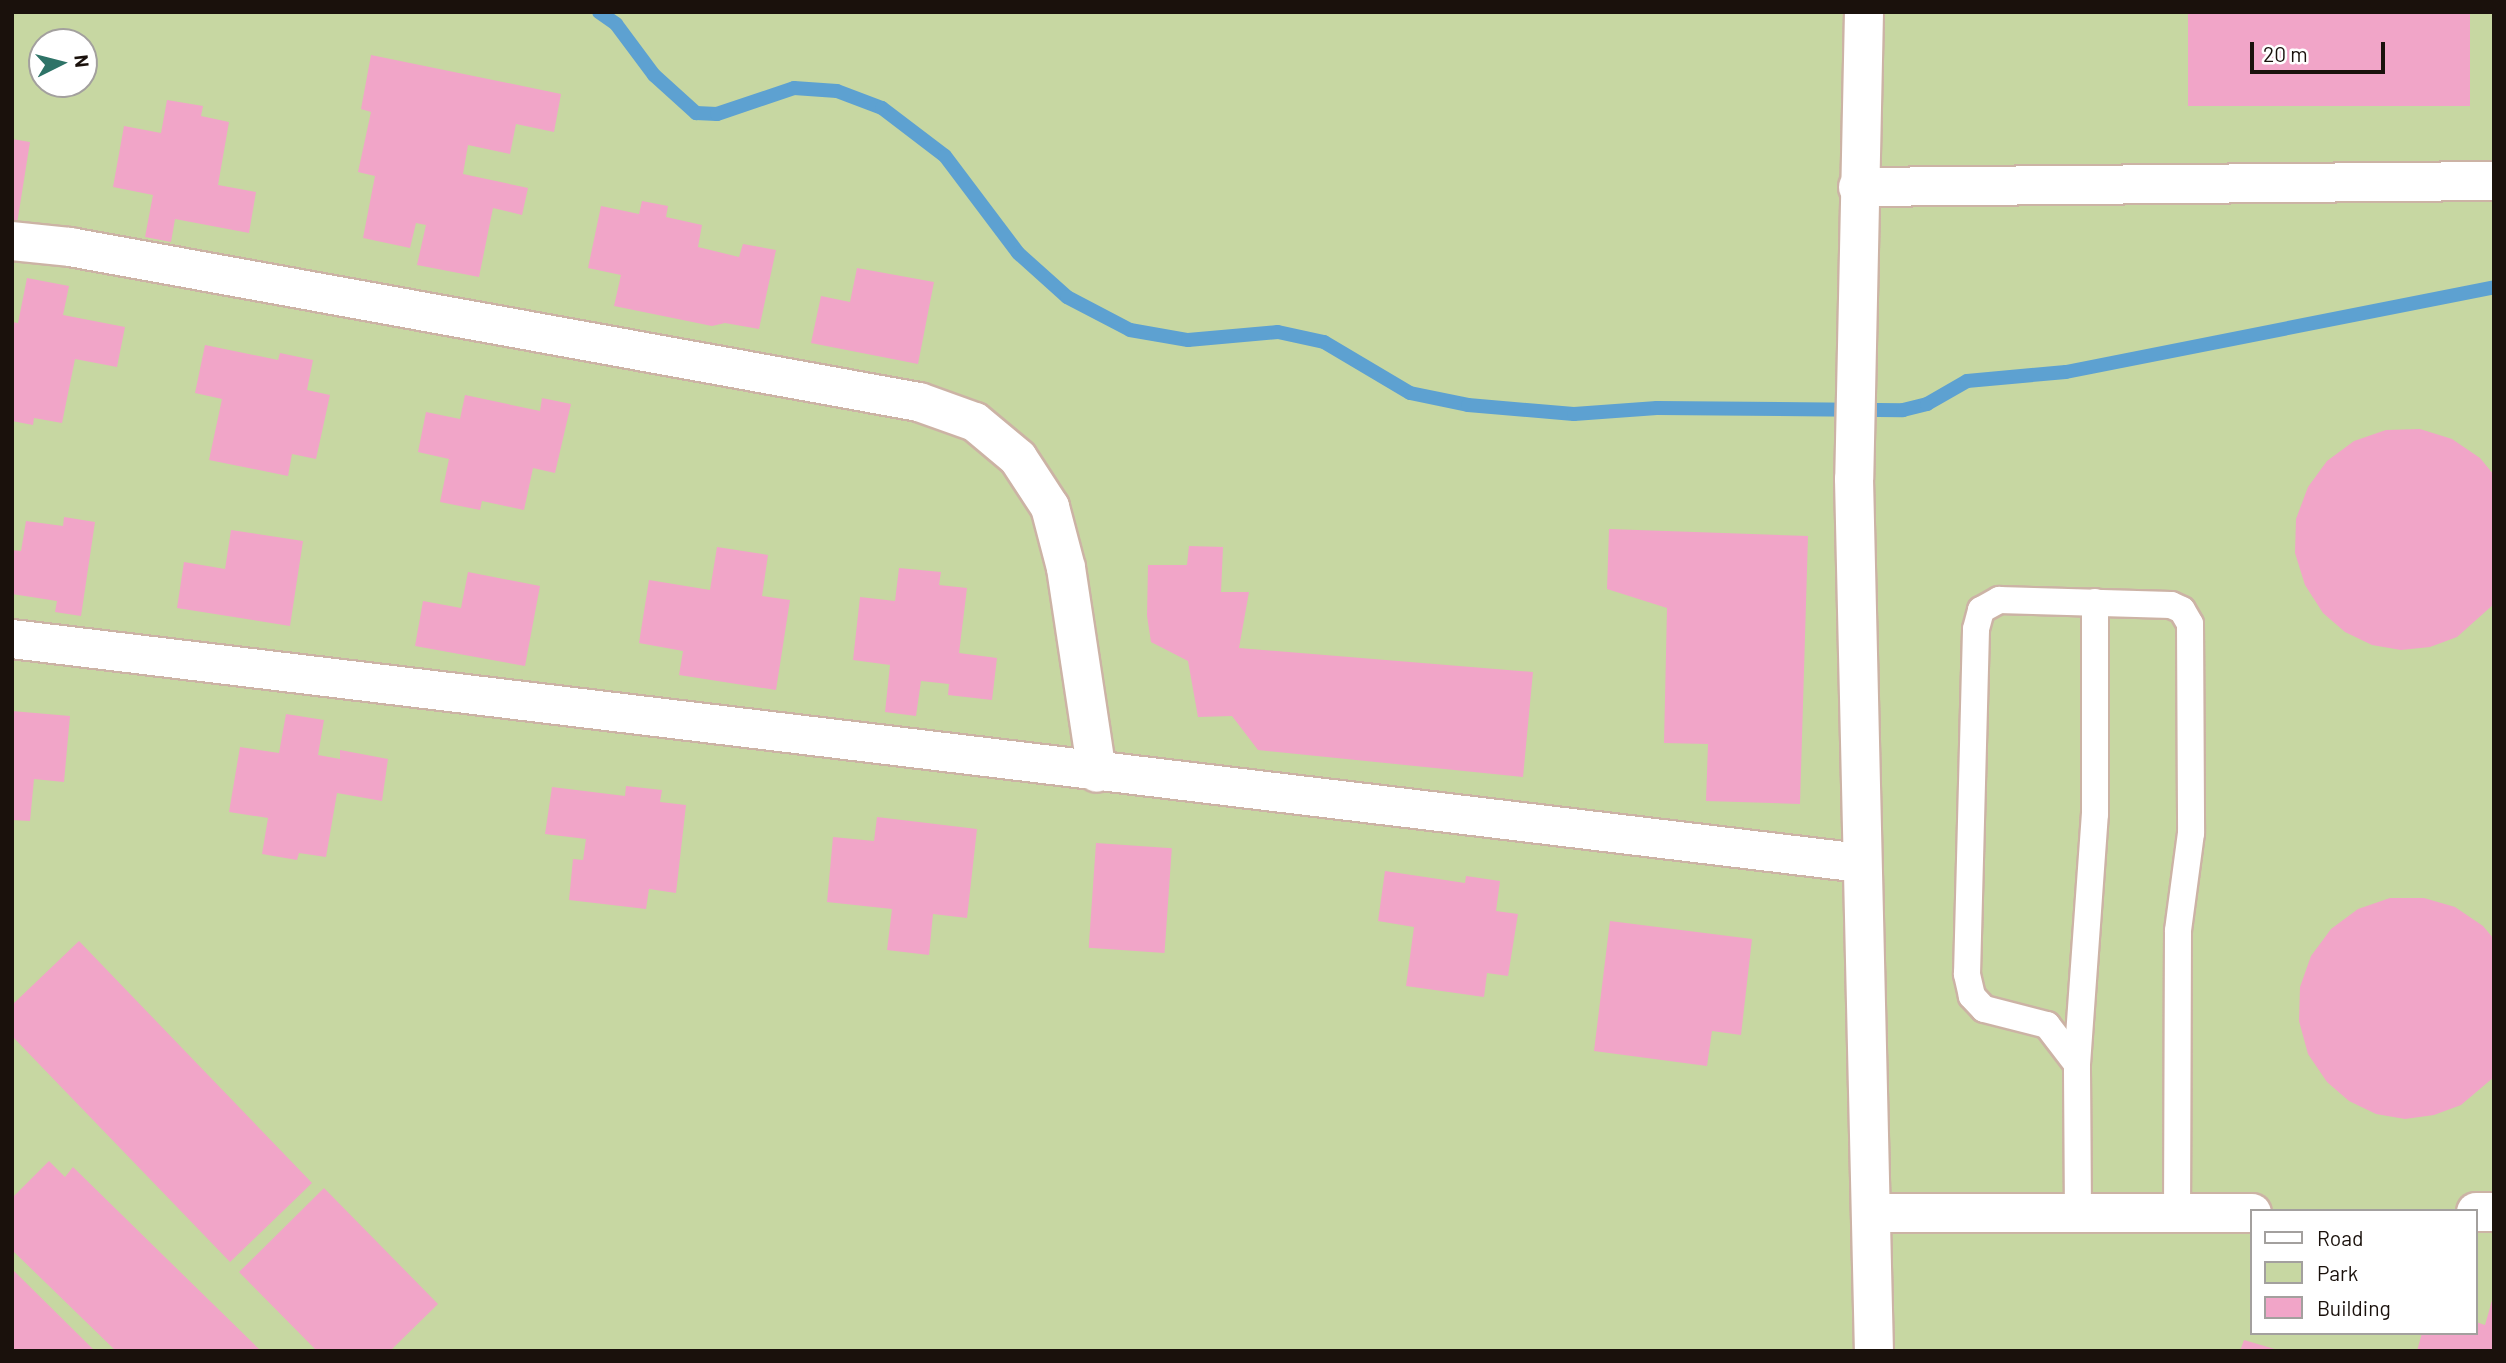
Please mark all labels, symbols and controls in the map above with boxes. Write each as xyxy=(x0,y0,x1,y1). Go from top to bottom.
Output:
north arrow xyxy=(28,28,98,98)
scale bar xyxy=(2254,28,2389,72)
text: 20 m xyxy=(2263,41,2308,66)
text: N xyxy=(70,53,94,68)
legend xyxy=(2250,1209,2478,1335)
text: Road xyxy=(2317,1225,2363,1250)
text: Park xyxy=(2317,1260,2358,1285)
text: Building xyxy=(2317,1295,2391,1320)

